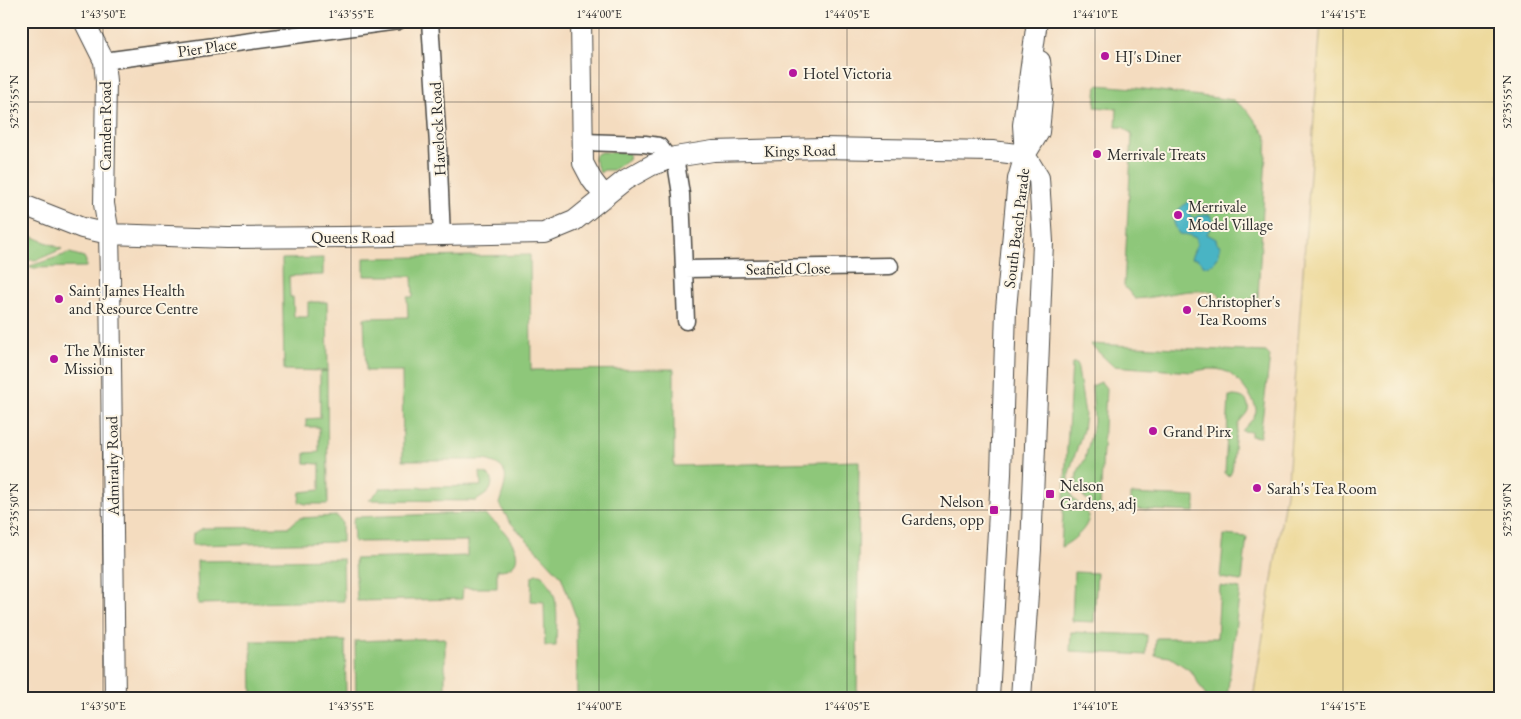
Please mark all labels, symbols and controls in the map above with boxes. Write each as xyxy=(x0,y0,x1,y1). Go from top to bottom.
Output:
text: 1°43'50"E xyxy=(80,6,126,22)
text: 1°43'55"E xyxy=(328,6,374,22)
text: 1°44'00"E xyxy=(576,6,622,22)
text: 1°44'05"E xyxy=(824,6,870,22)
text: 1°44'10"E xyxy=(1072,6,1118,22)
text: 1°44'15"E xyxy=(1320,6,1366,22)
street label: Pier Place xyxy=(176,33,238,62)
place label: HJ's Diner xyxy=(1115,46,1182,67)
marker: HJ's Diner xyxy=(1099,50,1111,62)
place label: Hotel Victoria xyxy=(803,63,892,84)
marker: Hotel Victoria xyxy=(787,67,799,79)
text: 52°35'55"N xyxy=(6,75,22,129)
text: 52°35'55"N xyxy=(1499,75,1515,129)
street label: Camden Road xyxy=(95,80,116,171)
street label: Havelock Road xyxy=(424,80,450,177)
street label: Kings Road xyxy=(764,139,837,162)
place label: Merrivale Treats xyxy=(1107,144,1206,165)
marker: Merrivale Treats xyxy=(1091,148,1103,160)
street label: South Beach Parade xyxy=(999,167,1034,289)
place label: Merrivale Model Village xyxy=(1188,196,1273,235)
marker: Merrivale Model Village xyxy=(1172,209,1184,221)
street label: Queens Road xyxy=(311,227,396,248)
street label: Seafield Close xyxy=(746,257,830,280)
place label: Saint James Health and Resource Centre xyxy=(69,280,198,319)
place label: Christopher's Tea Rooms xyxy=(1197,291,1280,330)
marker: Saint James Health and Resource Centre xyxy=(53,293,65,305)
marker: Christopher's Tea Rooms xyxy=(1181,304,1193,316)
place label: The Minister Mission xyxy=(64,340,146,379)
marker: The Minister Mission xyxy=(48,353,60,365)
street label: Admiralty Road xyxy=(101,415,124,517)
place label: Grand Pirx xyxy=(1163,421,1231,442)
marker: Grand Pirx xyxy=(1147,425,1159,437)
place label: Nelson Gardens, adj xyxy=(1060,475,1136,514)
place label: Sarah's Tea Room xyxy=(1267,478,1377,499)
marker: Sarah's Tea Room xyxy=(1251,482,1263,494)
text: 52°35'50"N xyxy=(6,483,22,537)
text: 52°35'50"N xyxy=(1499,483,1515,537)
marker: Nelson Gardens, adj xyxy=(1044,488,1056,500)
place label: Nelson Gardens, opp xyxy=(901,491,985,530)
marker: Nelson Gardens, opp xyxy=(988,504,1000,516)
text: 1°43'50"E xyxy=(80,698,126,714)
text: 1°43'55"E xyxy=(328,698,374,714)
text: 1°44'00"E xyxy=(576,698,622,714)
text: 1°44'05"E xyxy=(824,698,870,714)
text: 1°44'10"E xyxy=(1072,698,1118,714)
text: 1°44'15"E xyxy=(1320,698,1366,714)

